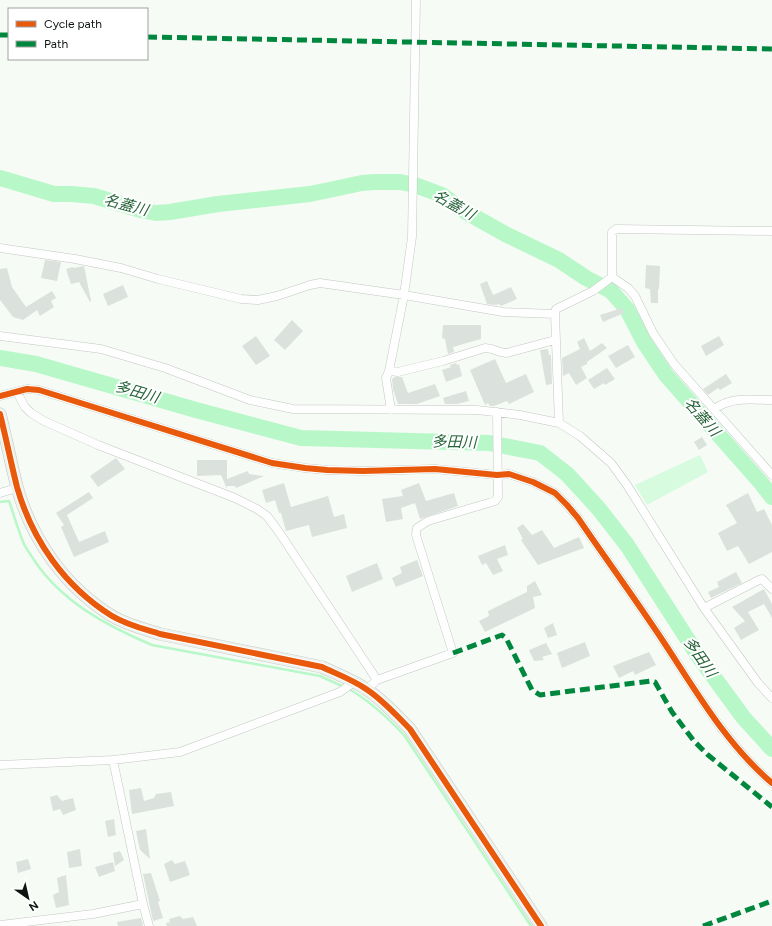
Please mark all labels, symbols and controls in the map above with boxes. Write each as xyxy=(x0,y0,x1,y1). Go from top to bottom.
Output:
legend xyxy=(8,8,148,60)
text: Cycle path xyxy=(44,17,102,31)
text: Path xyxy=(44,37,68,51)
water label: 名蓋川 xyxy=(430,186,480,225)
water label: 名蓋川 xyxy=(102,190,152,220)
water label: 多田川 xyxy=(113,377,163,407)
water label: 名蓋川 xyxy=(680,394,725,441)
water label: 多田川 xyxy=(431,433,479,451)
water label: 多田川 xyxy=(680,633,721,682)
north arrow xyxy=(8,878,48,918)
text: N xyxy=(26,898,40,914)

